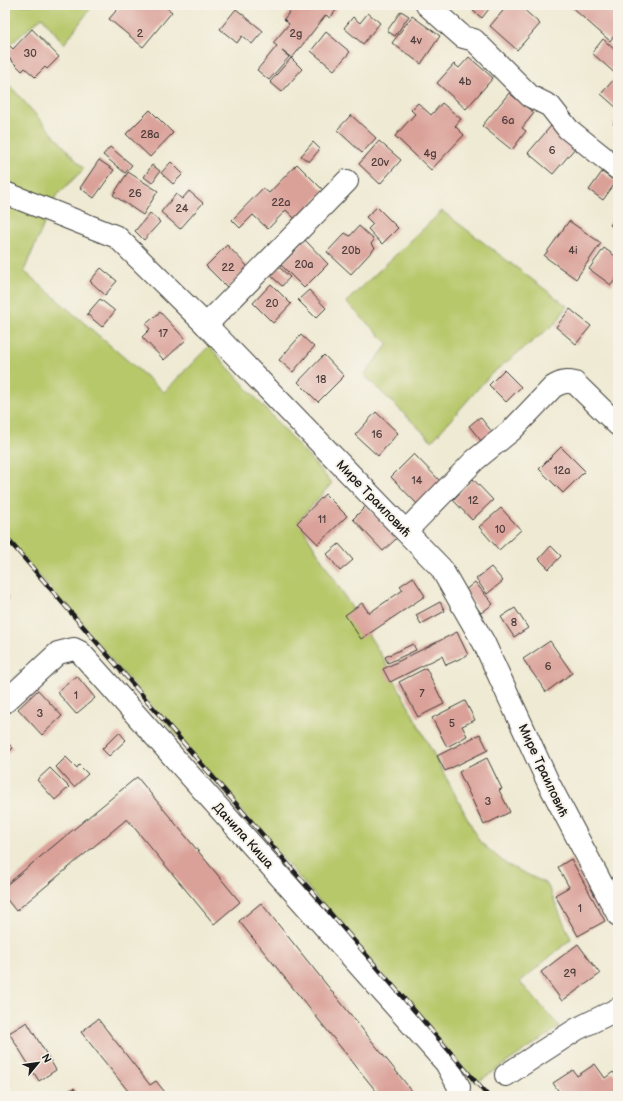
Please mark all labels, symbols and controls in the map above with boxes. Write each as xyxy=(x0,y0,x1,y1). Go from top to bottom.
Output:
house number: 2 xyxy=(137,27,144,40)
house number: 2g xyxy=(290,27,302,40)
house number: 4v xyxy=(410,34,423,47)
house number: 30 xyxy=(23,47,37,60)
house number: 4b xyxy=(459,75,471,88)
house number: 6a xyxy=(502,114,514,127)
house number: 28a xyxy=(140,128,160,141)
house number: 6 xyxy=(549,144,556,157)
house number: 4g xyxy=(423,147,437,160)
house number: 20v xyxy=(371,156,390,169)
house number: 26 xyxy=(128,187,142,200)
house number: 22a xyxy=(271,196,291,209)
house number: 24 xyxy=(175,202,189,215)
house number: 20b xyxy=(341,244,361,257)
house number: 4i xyxy=(568,244,578,257)
house number: 20a xyxy=(294,258,314,271)
house number: 22 xyxy=(222,261,235,274)
house number: 20 xyxy=(266,297,279,310)
house number: 17 xyxy=(158,327,168,340)
house number: 18 xyxy=(316,373,326,386)
house number: 16 xyxy=(372,428,383,441)
street label: Мире Траиловић xyxy=(333,457,414,540)
house number: 12a xyxy=(554,464,570,477)
house number: 14 xyxy=(412,474,423,487)
house number: 12 xyxy=(468,494,479,507)
house number: 11 xyxy=(318,513,326,526)
house number: 10 xyxy=(495,523,506,536)
house number: 8 xyxy=(511,616,517,629)
house number: 6 xyxy=(545,660,552,673)
house number: 7 xyxy=(419,687,425,700)
house number: 1 xyxy=(74,689,78,702)
house number: 3 xyxy=(37,707,44,720)
house number: 5 xyxy=(449,717,455,730)
street label: Мире Траиловић xyxy=(515,721,572,819)
house number: 3 xyxy=(485,795,492,808)
street label: Данила Киша xyxy=(209,799,277,872)
house number: 1 xyxy=(578,902,582,915)
house number: 29 xyxy=(564,967,576,980)
north arrow xyxy=(18,1043,58,1083)
text: N xyxy=(39,1052,54,1065)

